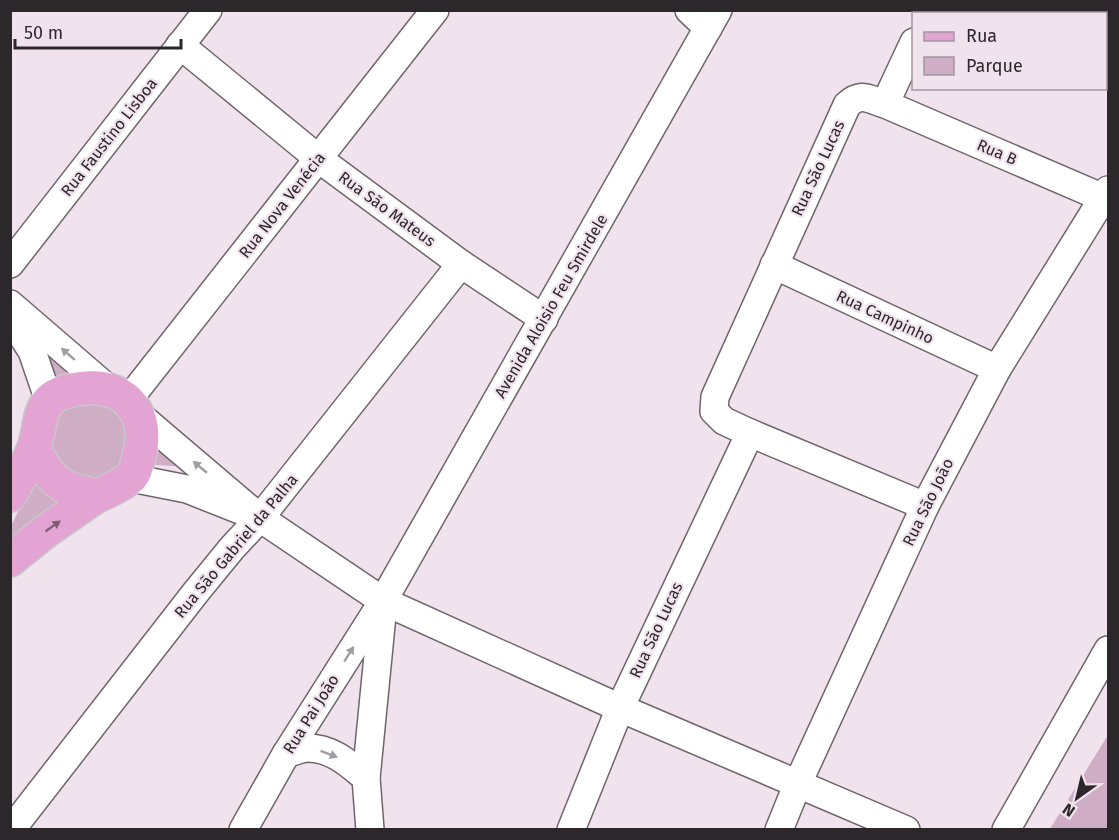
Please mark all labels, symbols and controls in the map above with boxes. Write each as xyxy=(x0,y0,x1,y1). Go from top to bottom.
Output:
scale bar xyxy=(15,12,182,50)
legend xyxy=(912,12,1107,90)
text: 50 m xyxy=(24,22,63,44)
text: Rua xyxy=(966,25,997,47)
text: Parque xyxy=(966,55,1023,77)
street label: Rua Faustino Lisboa xyxy=(57,74,161,200)
street label: Rua São Lucas xyxy=(788,117,848,219)
street label: Rua B xyxy=(974,135,1020,169)
street label: Rua Nova Venécia xyxy=(235,148,329,262)
street label: Rua São Mateus xyxy=(335,167,439,251)
street label: Avenida Aloisio Feu Smirdele xyxy=(490,211,612,401)
street label: Rua Campinho xyxy=(833,286,937,348)
one-way arrow xyxy=(60,347,76,360)
street label: Rua São João xyxy=(899,455,957,549)
one-way arrow xyxy=(193,461,208,474)
street label: Rua São Gabriel da Palha xyxy=(170,470,302,622)
one-way arrow xyxy=(45,520,61,532)
street label: Rua São Lucas xyxy=(626,579,686,681)
one-way arrow xyxy=(344,646,355,662)
street label: Rua Pai João xyxy=(279,671,343,757)
one-way arrow xyxy=(320,749,338,759)
north arrow xyxy=(1047,768,1107,828)
text: N xyxy=(1059,799,1079,821)

